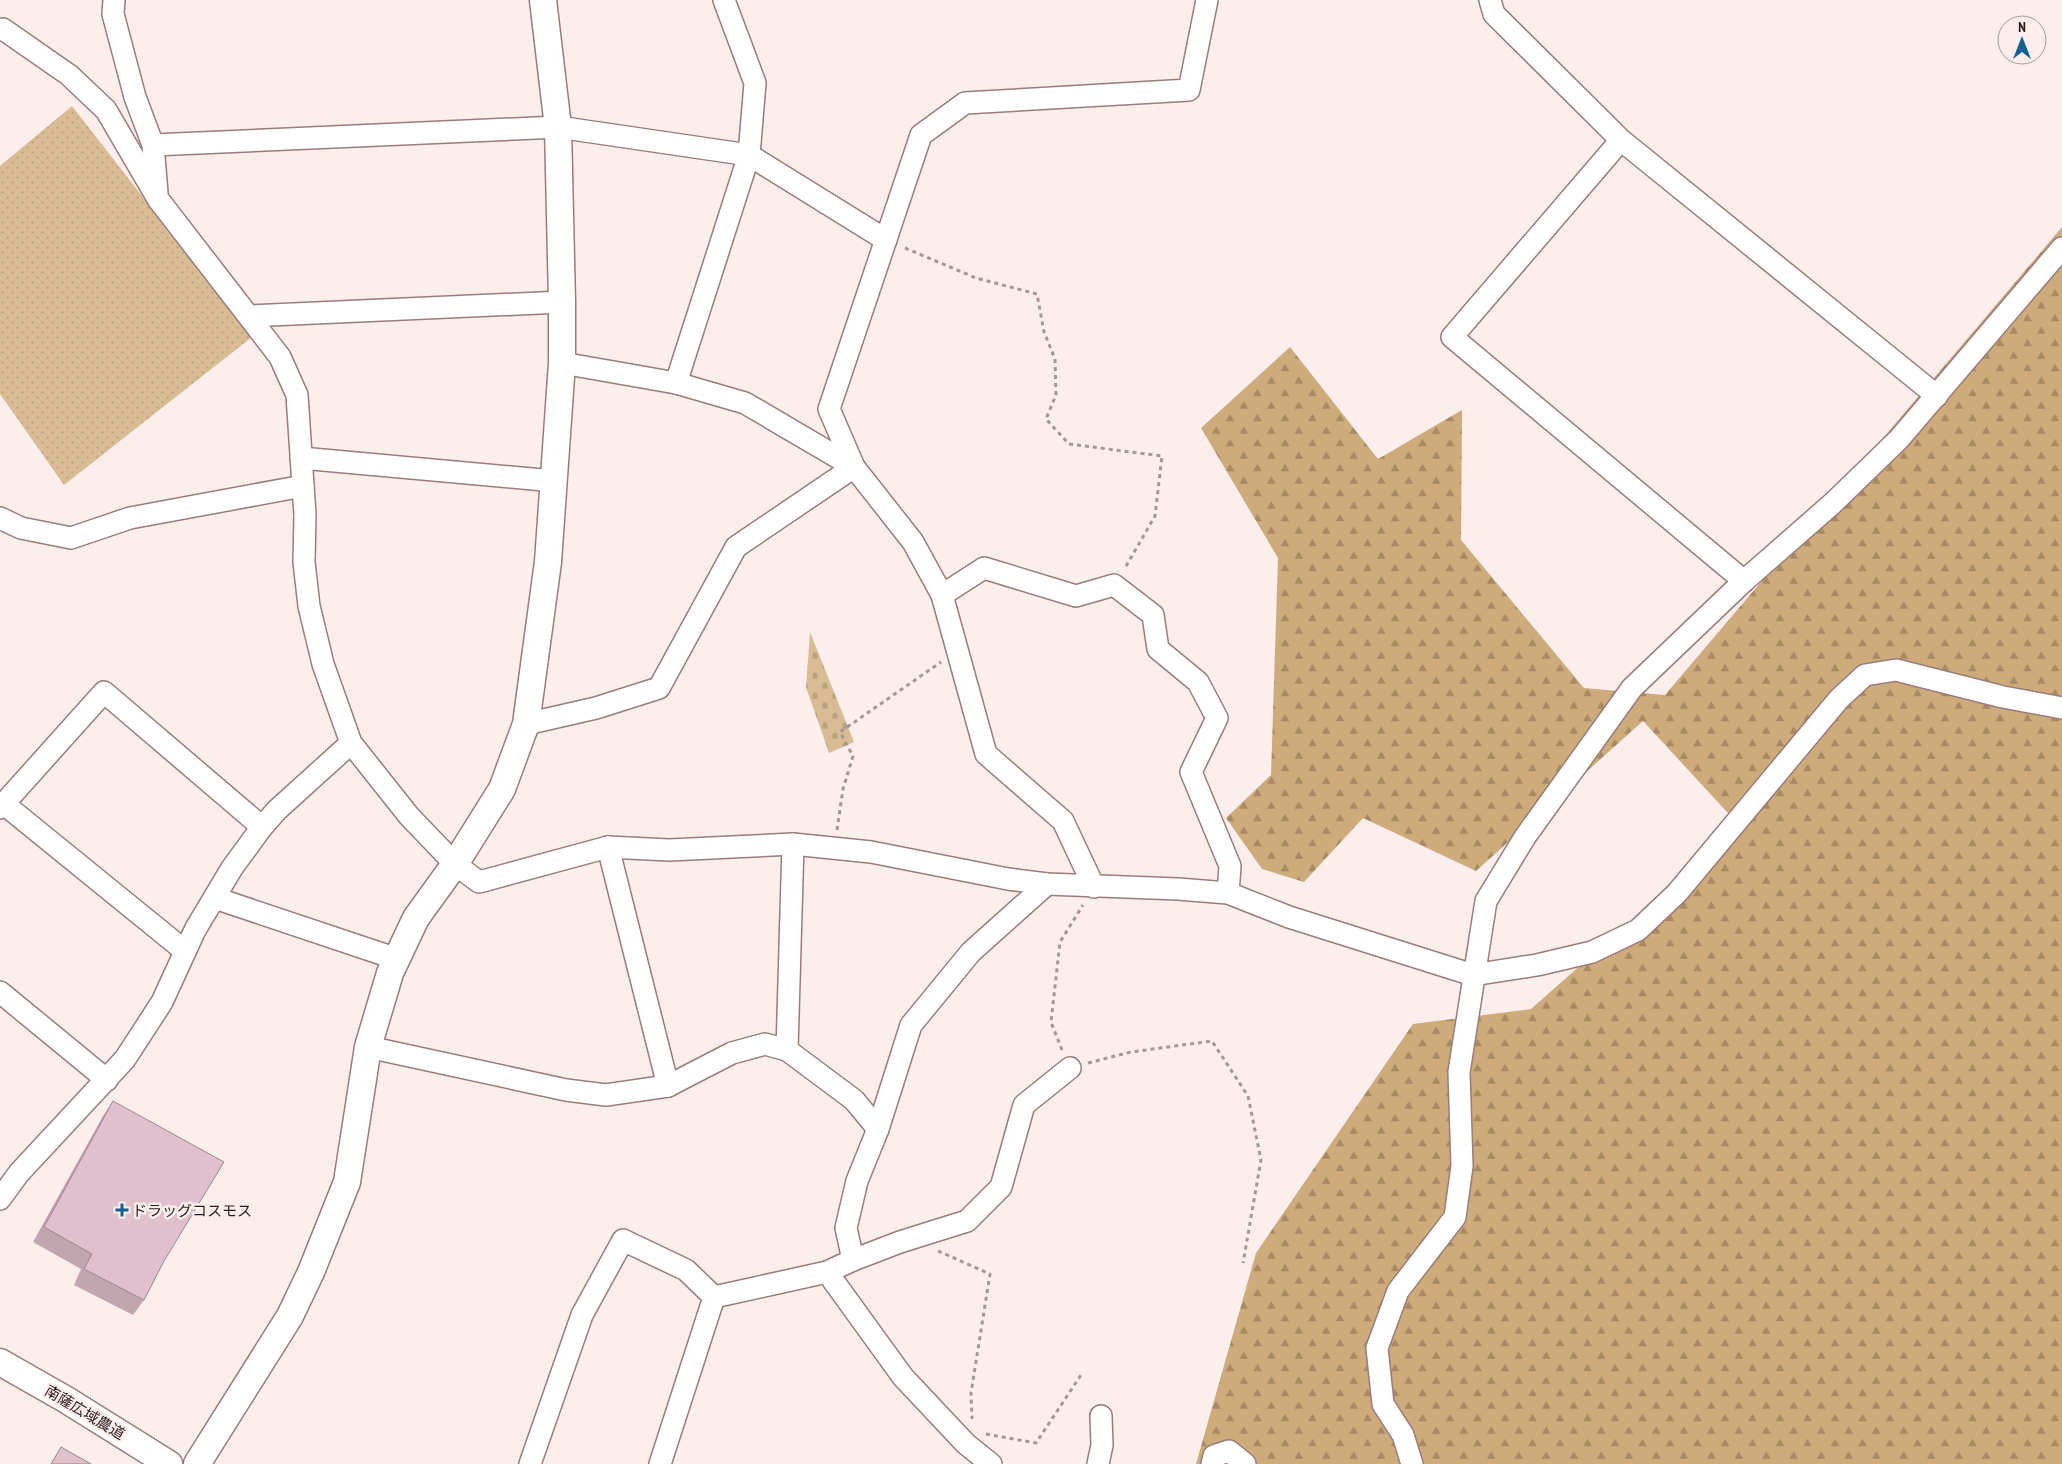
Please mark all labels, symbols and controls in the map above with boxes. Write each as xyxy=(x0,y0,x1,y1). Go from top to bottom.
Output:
north arrow xyxy=(1997,15,2047,65)
text: N xyxy=(2018,18,2026,36)
place label: ドラッグコスモス xyxy=(132,1201,252,1220)
marker: ドラッグコスモス xyxy=(116,1204,128,1216)
street label: 南薩広域農道 xyxy=(42,1381,128,1443)

